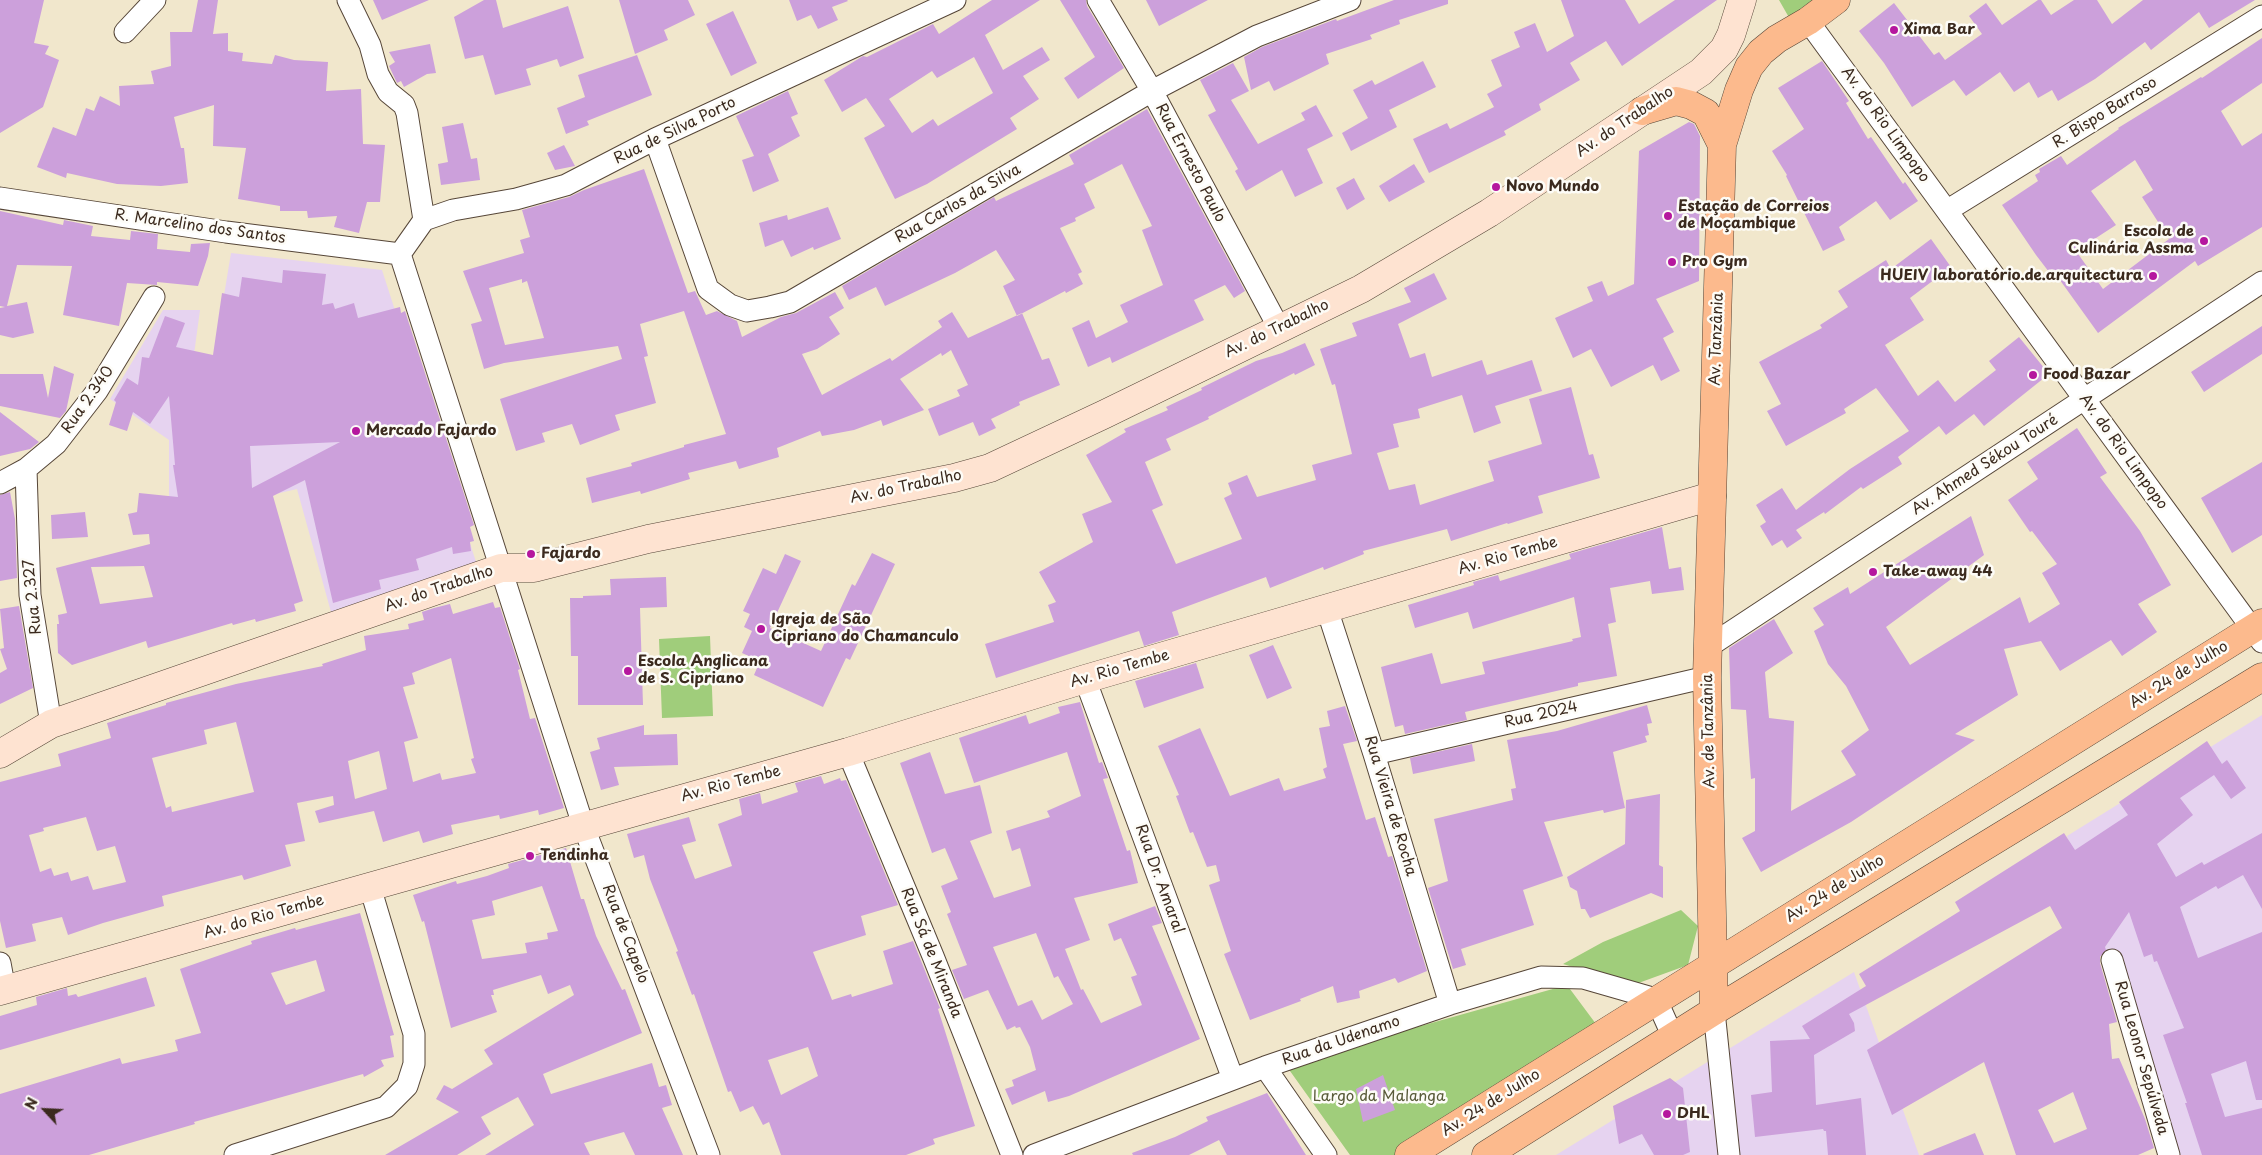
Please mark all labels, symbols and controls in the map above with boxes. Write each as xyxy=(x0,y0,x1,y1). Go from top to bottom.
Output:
place label: Xima Bar xyxy=(1904,21,1975,39)
marker: Xima Bar xyxy=(1888,24,1900,36)
street label: Av. do Rio Limpopo xyxy=(1837,64,1933,186)
street label: R. Bispo Barroso xyxy=(2049,74,2161,152)
street label: Av. do Trabalho xyxy=(1573,83,1677,161)
street label: Rua de Silva Porto xyxy=(611,94,739,168)
street label: Rua Ernesto Paulo xyxy=(1151,101,1229,225)
street label: Rua Carlos da Silva xyxy=(892,161,1024,247)
place label: Novo Mundo xyxy=(1506,178,1599,196)
marker: Novo Mundo xyxy=(1490,181,1502,193)
place label: Estação de Correios de Moçambique xyxy=(1678,198,1829,233)
street label: R. Marcelino dos Santos xyxy=(113,206,287,248)
marker: Estação de Correios de Moçambique xyxy=(1662,210,1674,222)
place label: Escola de Culinária Assma xyxy=(2068,223,2194,258)
marker: Escola de Culinária Assma xyxy=(2198,235,2210,247)
place label: Pro Gym xyxy=(1682,253,1748,271)
marker: Pro Gym xyxy=(1666,256,1678,268)
place label: HUEIV laboratório.de.arquitectura xyxy=(1880,267,2143,285)
marker: HUEIV laboratório.de.arquitectura xyxy=(2147,270,2159,282)
street label: Av. Tanzânia xyxy=(1706,292,1728,386)
street label: Av. do Trabalho xyxy=(1222,296,1332,362)
street label: Rua 2.340 xyxy=(58,363,118,437)
place label: Food Bazar xyxy=(2043,366,2130,384)
marker: Food Bazar xyxy=(2027,369,2039,381)
street label: Av. do Rio Limpopo xyxy=(2075,391,2171,513)
street label: Av. Ahmed Sékou Touré xyxy=(1908,411,2062,519)
place label: Mercado Fajardo xyxy=(366,422,496,440)
marker: Mercado Fajardo xyxy=(350,425,362,437)
street label: Av. do Trabalho xyxy=(849,466,963,508)
street label: Av. Rio Tembe xyxy=(1456,533,1560,579)
place label: Fajardo xyxy=(541,545,601,563)
marker: Fajardo xyxy=(525,548,537,560)
street label: Rua 2.327 xyxy=(20,558,46,636)
street label: Av. do Trabalho xyxy=(382,562,496,616)
place label: Take-away 44 xyxy=(1883,563,1993,581)
marker: Take-away 44 xyxy=(1867,566,1879,578)
place label: Igreja de São Cipriano do Chamanculo xyxy=(771,611,959,646)
marker: Igreja de São Cipriano do Chamanculo xyxy=(755,623,767,635)
street label: Av. 24 de Julho xyxy=(2126,638,2232,712)
street label: Av. Rio Tembe xyxy=(1068,646,1172,692)
place label: Escola Anglicana de S. Cipriano xyxy=(638,653,768,688)
marker: Escola Anglicana de S. Cipriano xyxy=(622,665,634,677)
street label: Av. de Tanzânia xyxy=(1699,673,1719,789)
street label: Rua 2024 xyxy=(1503,698,1579,732)
street label: Rua Vieira de Rocha xyxy=(1360,734,1420,878)
street label: Av. Rio Tembe xyxy=(679,762,783,806)
street label: Rua Dr. Amaral xyxy=(1131,822,1187,936)
place label: Tendinha xyxy=(540,847,609,865)
marker: Tendinha xyxy=(524,850,536,862)
street label: Av. 24 de Julho xyxy=(1782,852,1888,926)
street label: Rua de Capelo xyxy=(598,882,652,986)
street label: Rua Sá de Miranda xyxy=(897,885,965,1021)
street label: Av. do Rio Tembe xyxy=(202,891,326,943)
street label: Rua Leonor Sepúlveda xyxy=(2110,979,2172,1137)
street label: Rua da Udenamo xyxy=(1280,1012,1402,1070)
street label: Av. 24 de Julho xyxy=(1438,1066,1544,1140)
north arrow xyxy=(20,1085,70,1135)
park label: Largo da Malanga xyxy=(1313,1088,1445,1106)
text: N xyxy=(19,1094,43,1113)
place label: DHL xyxy=(1677,1105,1710,1123)
marker: DHL xyxy=(1661,1108,1673,1120)

